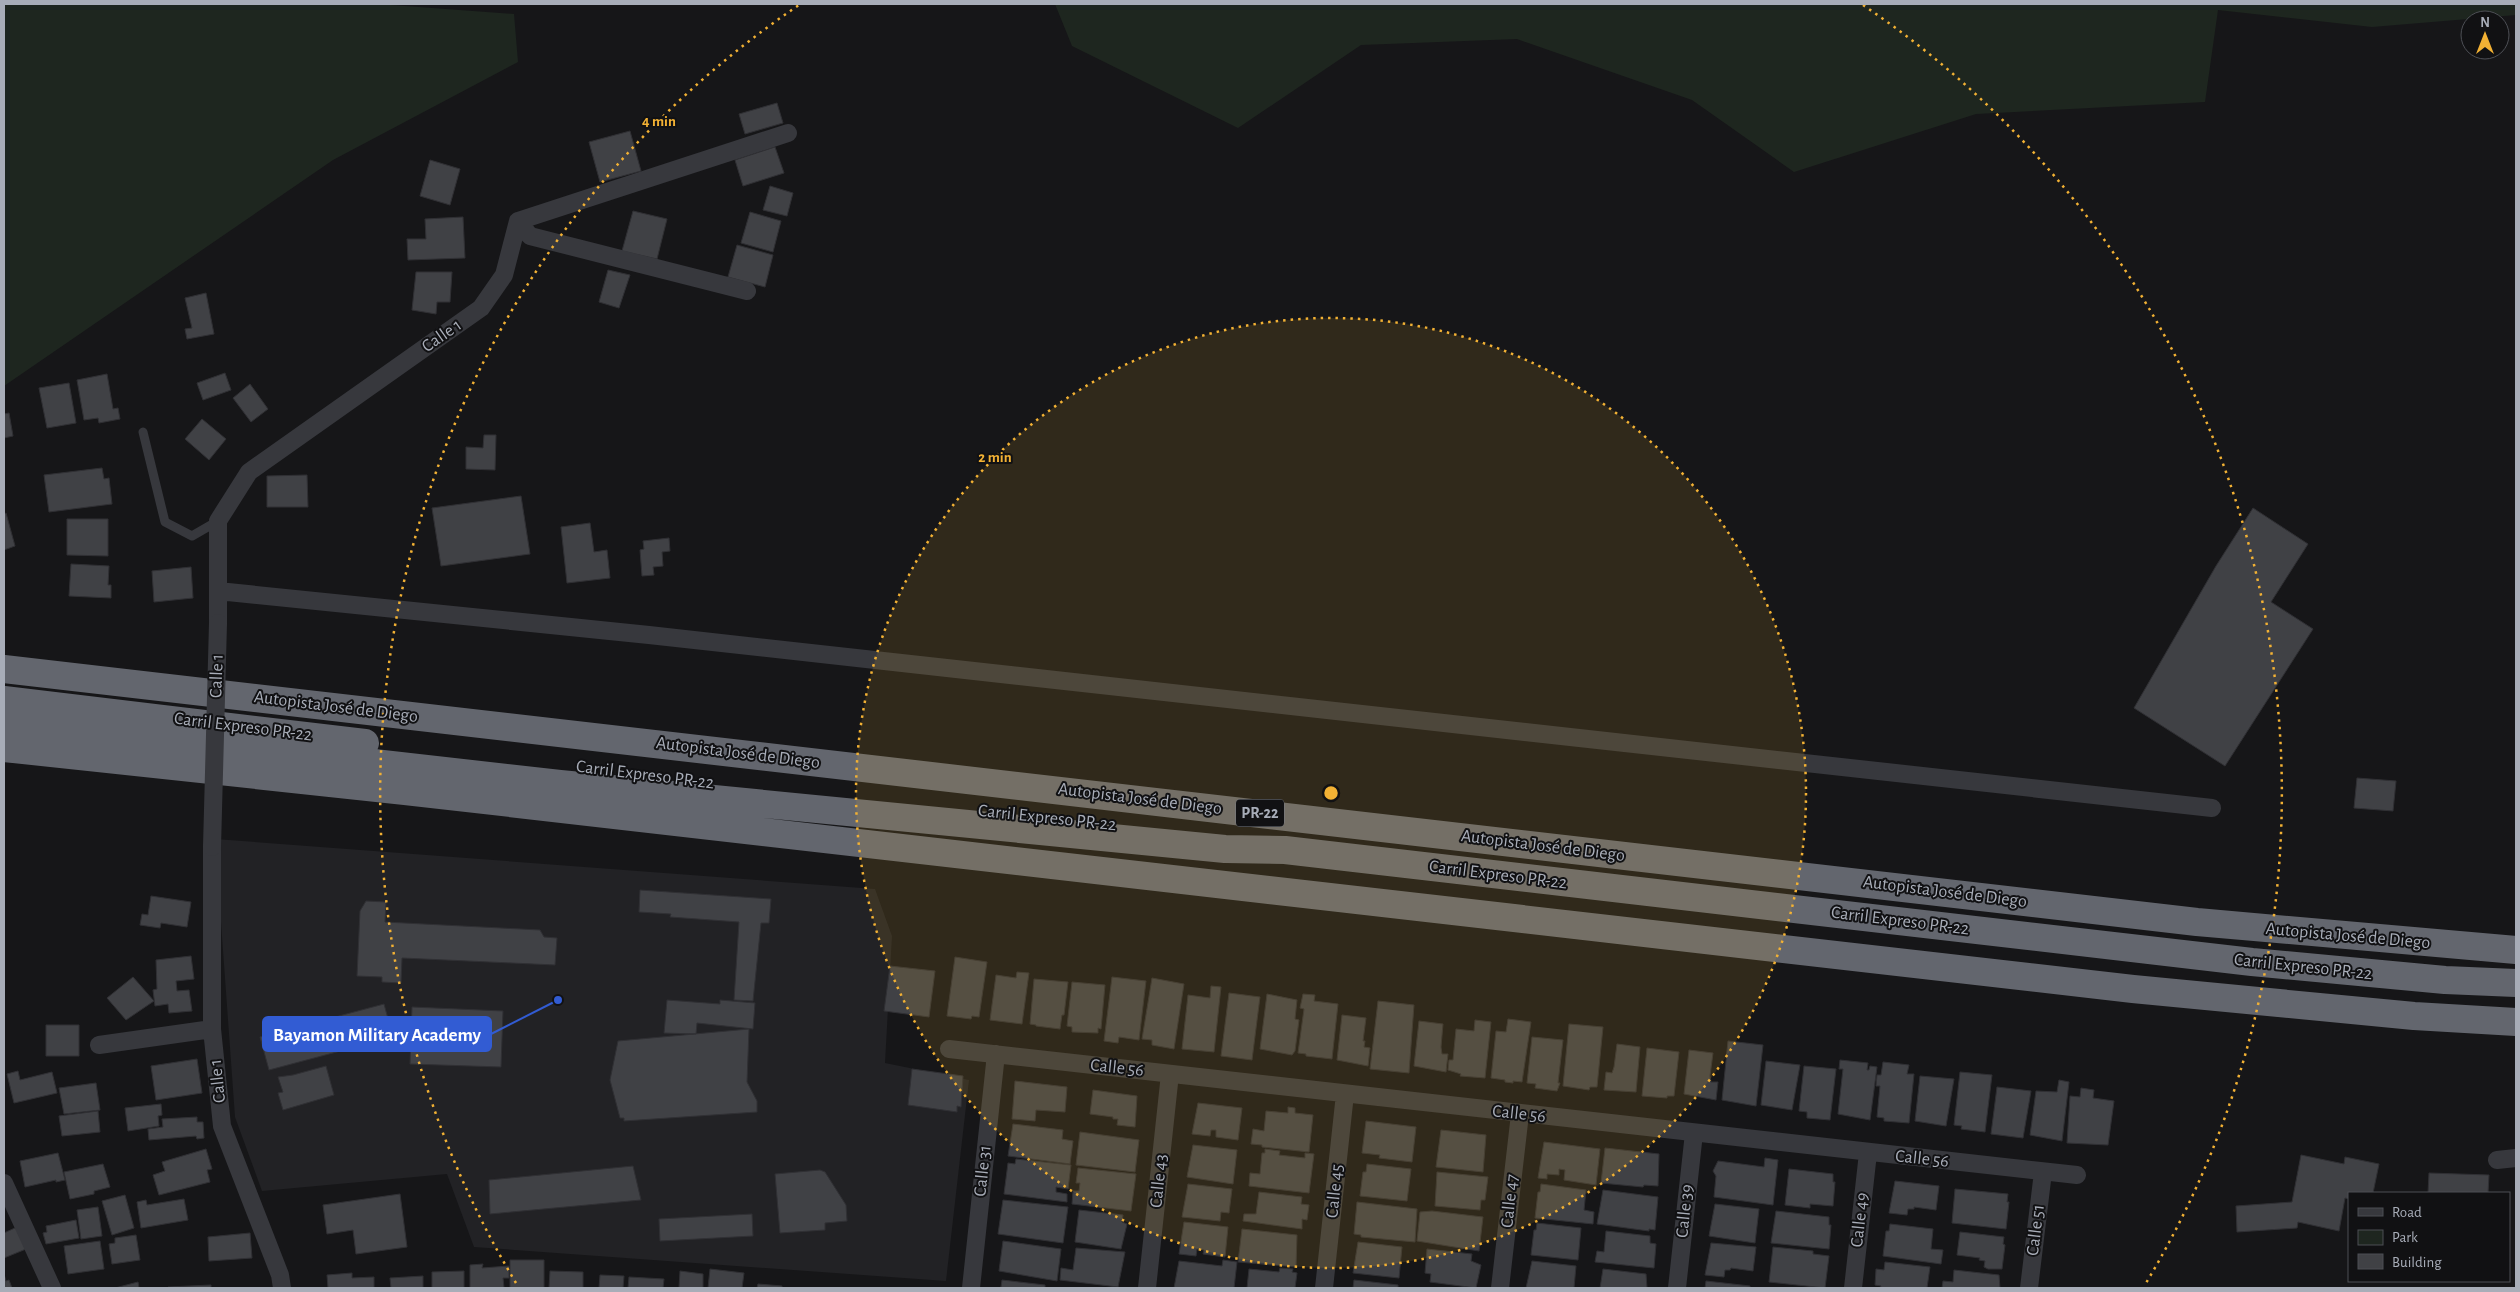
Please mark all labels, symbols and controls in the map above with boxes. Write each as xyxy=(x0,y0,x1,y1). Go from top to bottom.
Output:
north arrow xyxy=(2460,10,2510,60)
text: N xyxy=(2480,16,2490,30)
text: 4 min xyxy=(642,114,676,129)
street label: Calle 1 xyxy=(419,316,465,356)
text: 2 min xyxy=(978,450,1012,465)
street label: Calle 1 xyxy=(207,654,227,698)
street label: Autopista José de Diego xyxy=(253,688,419,726)
street label: Carril Expreso PR-22 xyxy=(173,710,313,744)
street label: Autopista José de Diego xyxy=(655,734,821,772)
street label: Carril Expreso PR-22 xyxy=(575,758,715,792)
street label: Autopista José de Diego xyxy=(1057,780,1223,818)
centre of rings xyxy=(1322,784,1340,802)
road number: PR-22 xyxy=(1236,800,1284,826)
street label: Carril Expreso PR-22 xyxy=(977,802,1117,834)
street label: Autopista José de Diego xyxy=(1460,827,1626,865)
street label: Carril Expreso PR-22 xyxy=(1428,858,1568,892)
street label: Autopista José de Diego xyxy=(1862,873,2028,911)
street label: Carril Expreso PR-22 xyxy=(1830,904,1970,938)
street label: Autopista José de Diego xyxy=(2265,920,2431,952)
street label: Carril Expreso PR-22 xyxy=(2233,951,2373,983)
callout: Bayamon Military Academy xyxy=(263,1017,491,1051)
text: Bayamon Military Academy xyxy=(273,1026,482,1045)
street label: Calle 56 xyxy=(1089,1056,1145,1080)
street label: Calle 1 xyxy=(207,1058,229,1104)
street label: Calle 56 xyxy=(1491,1102,1547,1126)
street label: Calle 31 xyxy=(971,1144,995,1198)
street label: Calle 56 xyxy=(1894,1147,1950,1171)
street label: Calle 43 xyxy=(1147,1153,1171,1209)
street label: Calle 45 xyxy=(1323,1163,1347,1219)
street label: Calle 47 xyxy=(1498,1173,1522,1229)
street label: Calle 39 xyxy=(1673,1183,1697,1239)
street label: Calle 49 xyxy=(1848,1192,1872,1248)
legend xyxy=(2348,1192,2510,1282)
street label: Calle 51 xyxy=(2024,1203,2048,1257)
text: Road xyxy=(2392,1205,2422,1220)
text: Park xyxy=(2392,1230,2418,1245)
text: Building xyxy=(2392,1255,2442,1270)

